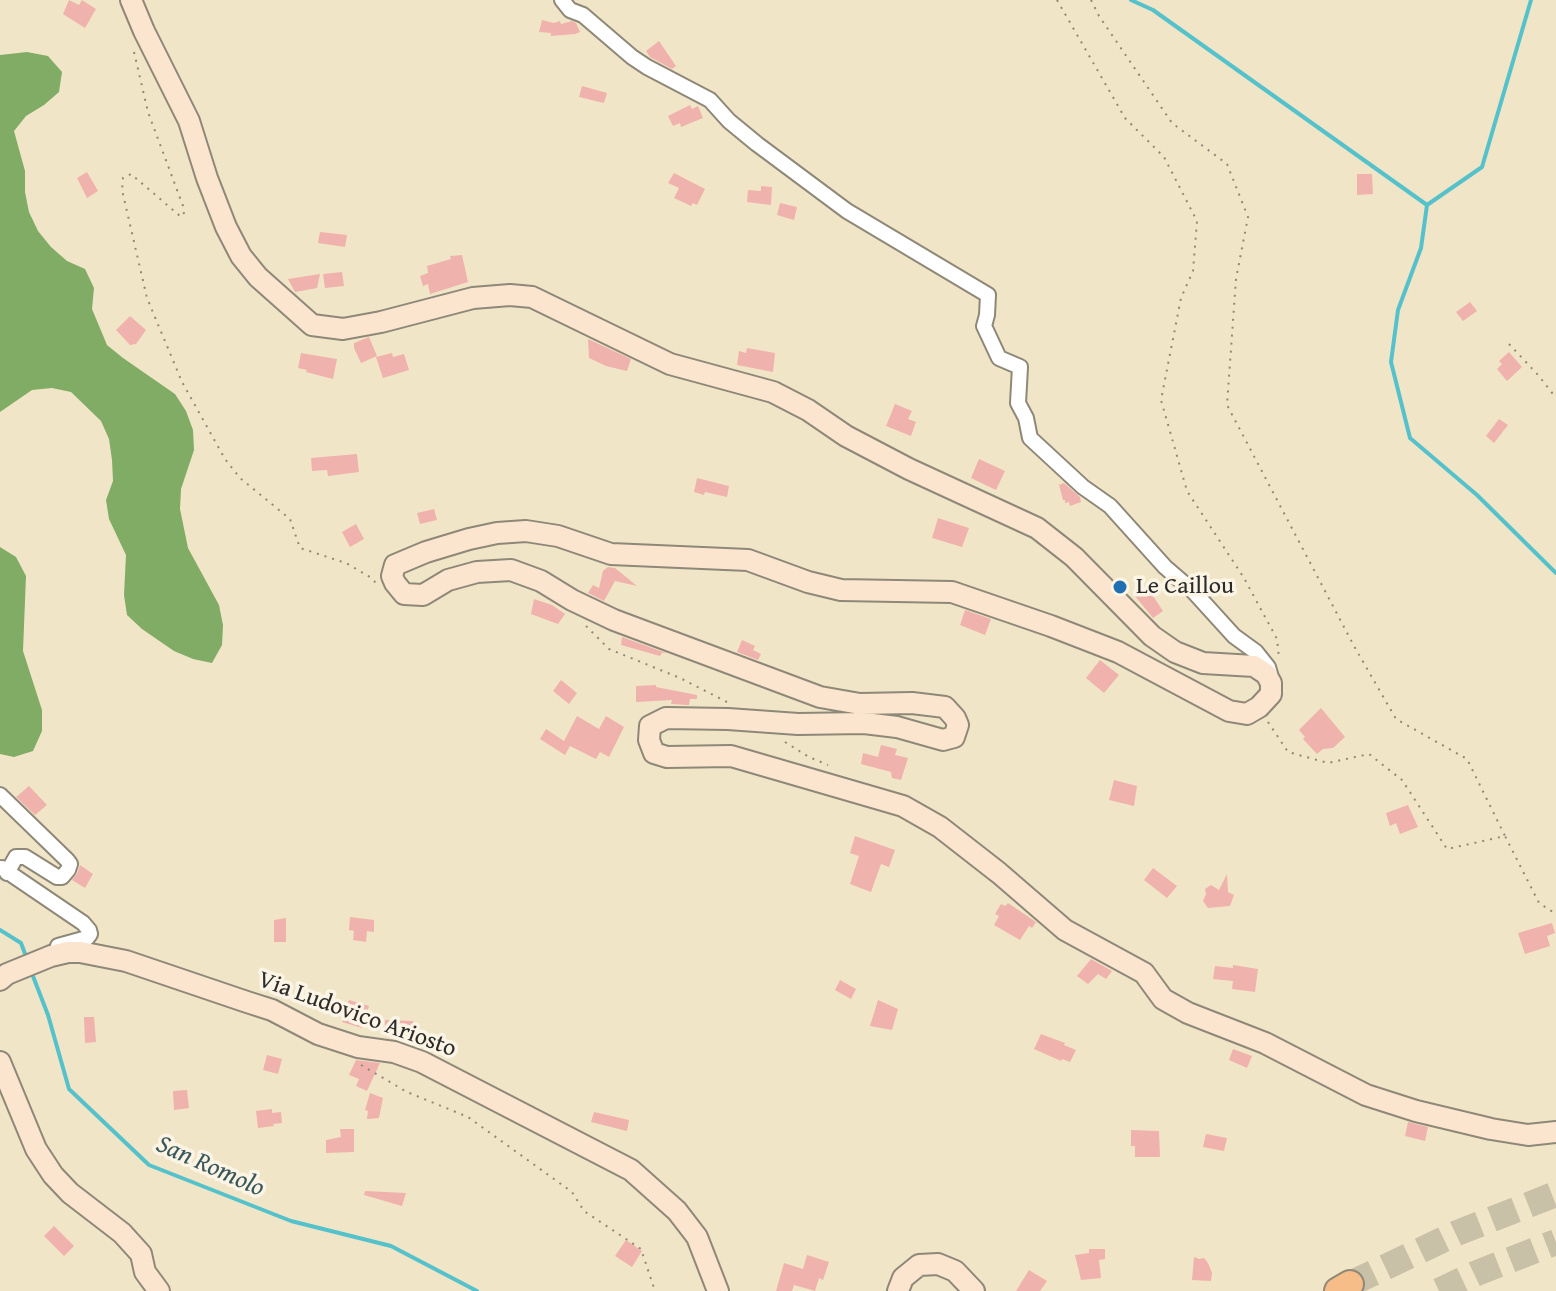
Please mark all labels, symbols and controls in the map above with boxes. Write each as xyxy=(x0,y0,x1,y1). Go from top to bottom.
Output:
place label: Le Caillou xyxy=(1136,573,1234,601)
marker: Le Caillou xyxy=(1111,578,1129,596)
street label: Via Ludovico Ariosto xyxy=(254,966,460,1064)
water label: San Romolo xyxy=(151,1129,269,1205)

